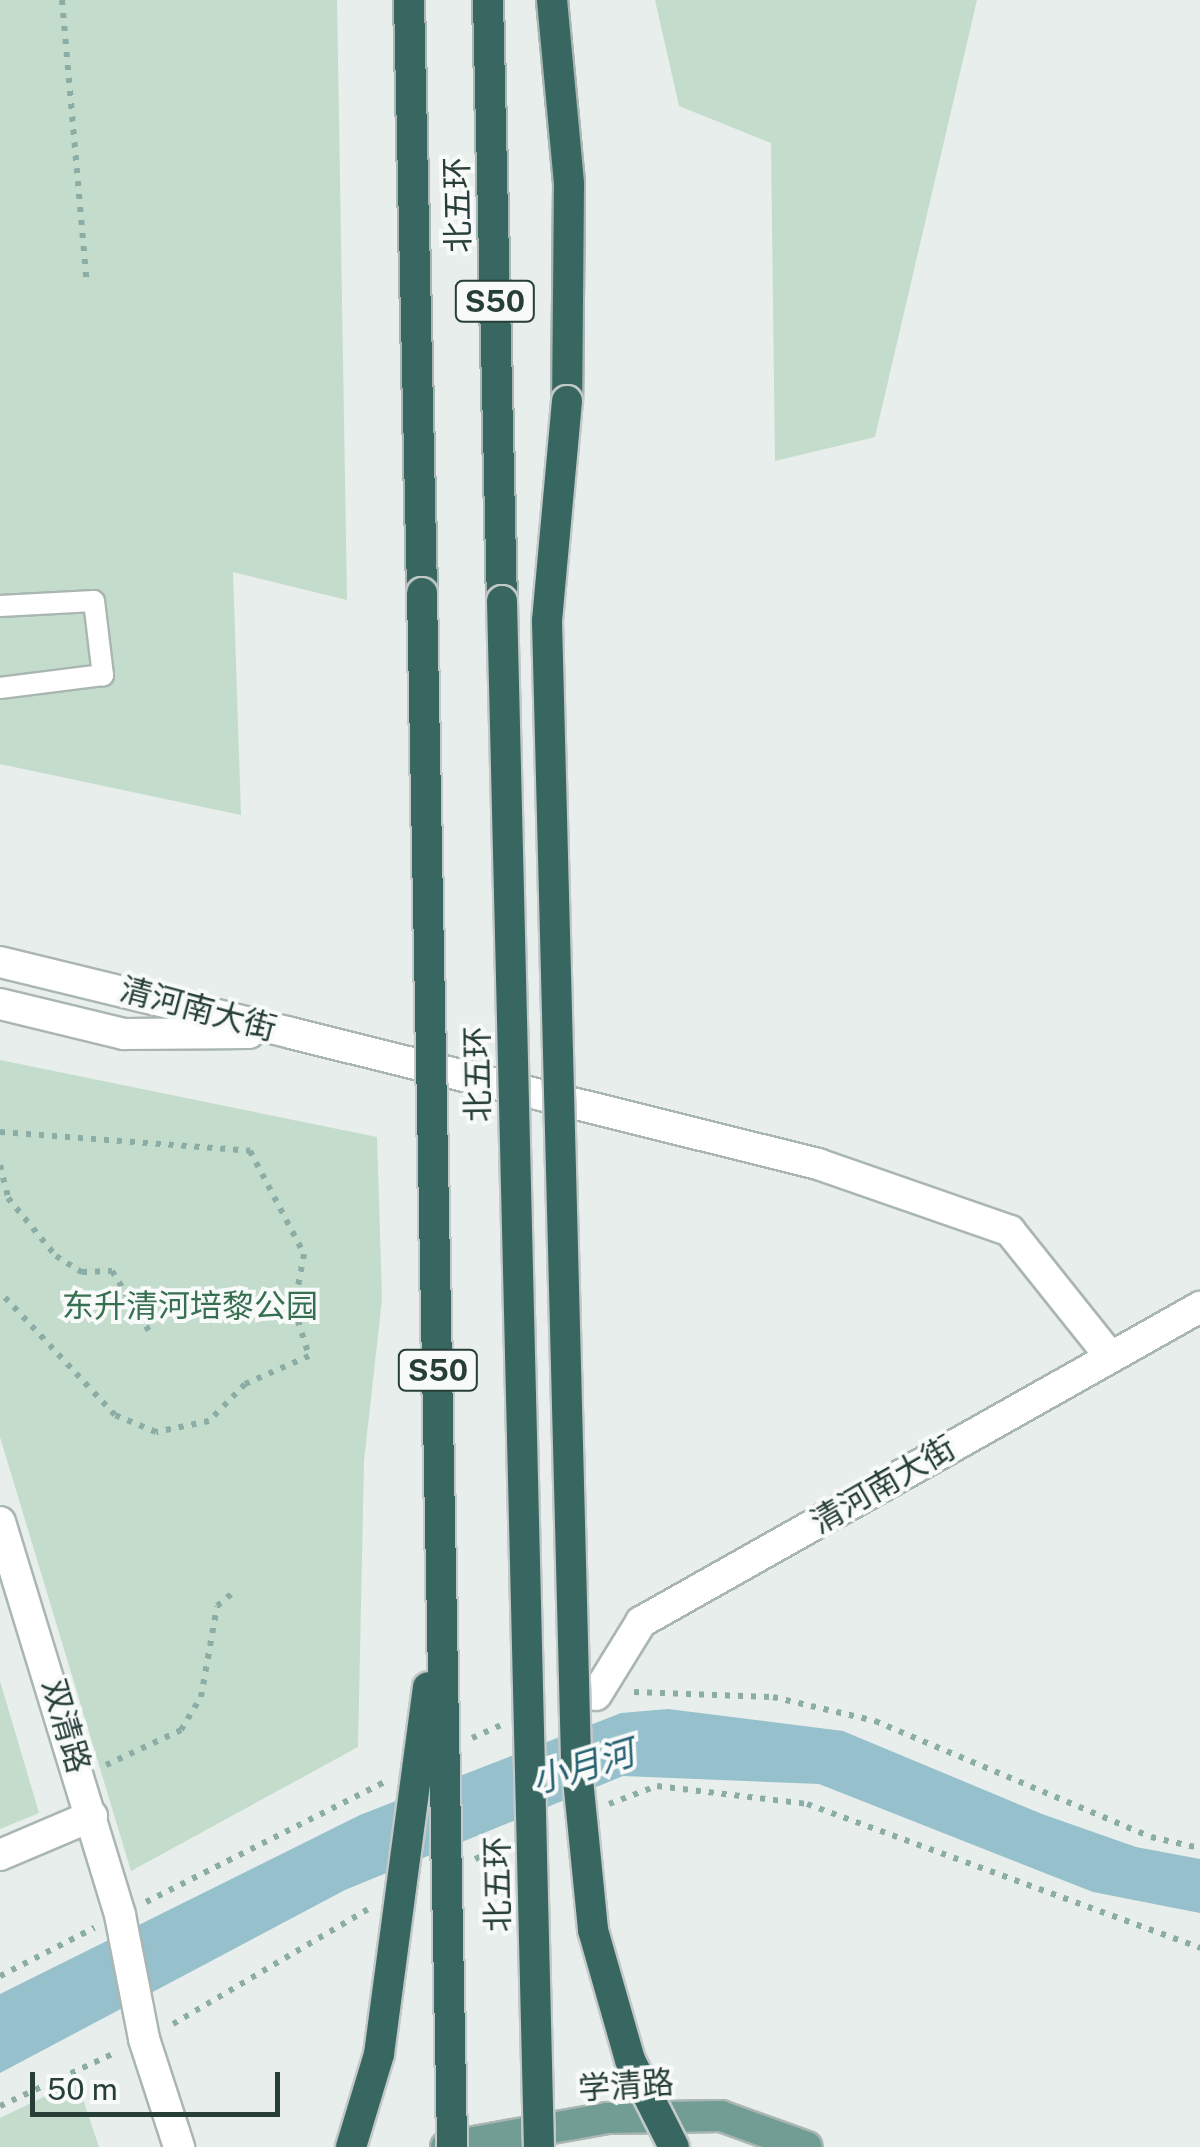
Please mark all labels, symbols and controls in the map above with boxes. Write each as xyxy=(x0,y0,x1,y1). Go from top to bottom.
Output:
street label: 北五环 xyxy=(438,157,478,253)
road number: S50 xyxy=(452,276,538,326)
street label: 清河南大街 xyxy=(116,970,280,1048)
street label: 北五环 xyxy=(458,1026,498,1122)
park label: 东升清河培黎公园 xyxy=(62,1287,318,1325)
road number: S50 xyxy=(396,1345,480,1395)
street label: 清河南大街 xyxy=(804,1428,962,1542)
street label: 双清路 xyxy=(34,1675,98,1777)
water label: 小月河 xyxy=(527,1732,639,1802)
street label: 北五环 xyxy=(478,1836,518,1932)
scale bar xyxy=(35,2052,285,2114)
street label: 学清路 xyxy=(577,2063,675,2109)
text: 50 m xyxy=(47,2071,118,2107)

